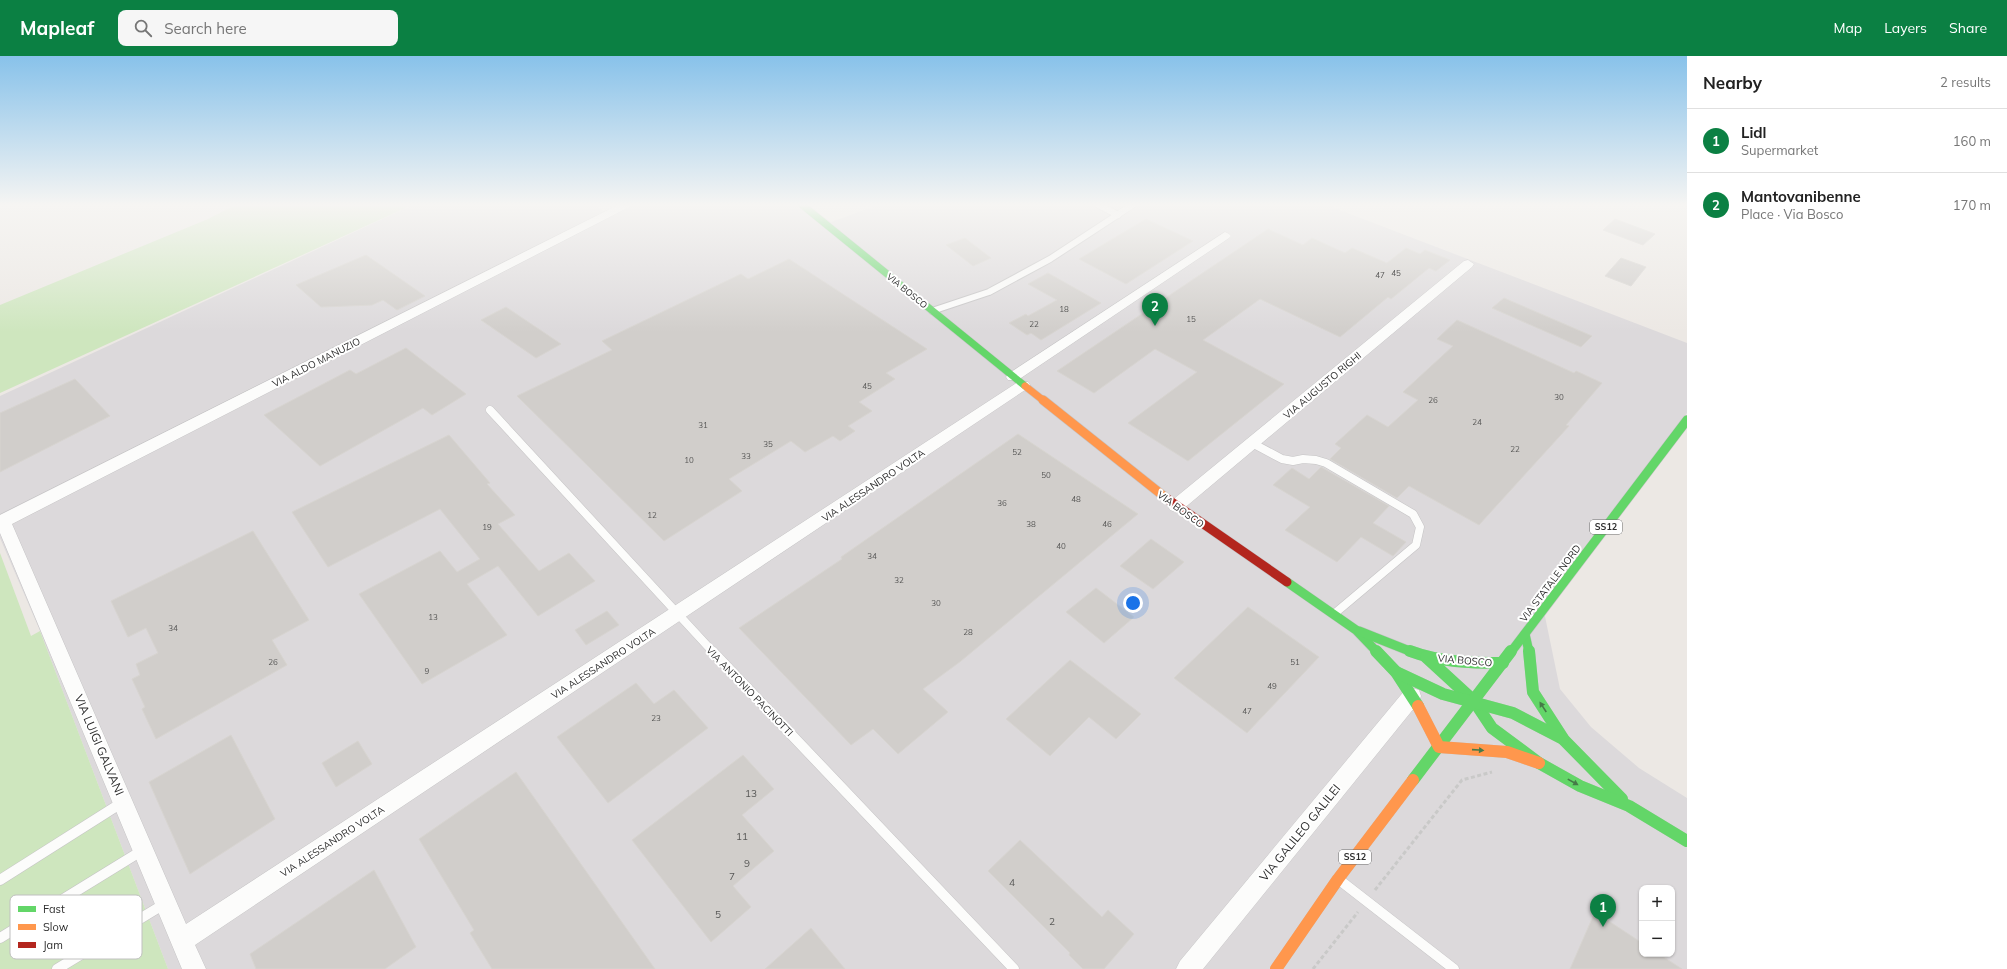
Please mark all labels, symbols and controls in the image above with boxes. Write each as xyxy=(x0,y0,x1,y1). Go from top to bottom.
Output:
search box xyxy=(118,10,398,46)
text: Mapleaf xyxy=(20,16,94,40)
icon: search xyxy=(132,17,154,39)
text: Search here xyxy=(164,19,247,38)
text: Map xyxy=(1833,19,1862,37)
text: Layers xyxy=(1884,19,1927,37)
text: Share xyxy=(1949,19,1987,37)
text: Nearby xyxy=(1703,72,1762,93)
text: 2 results xyxy=(1940,74,1991,90)
text: Lidl xyxy=(1741,123,1767,142)
text: 1 xyxy=(1712,133,1720,149)
text: 160 m xyxy=(1953,133,1991,149)
text: Supermarket xyxy=(1741,142,1818,158)
text: Mantovanibenne xyxy=(1741,187,1861,206)
text: 2 xyxy=(1712,197,1720,213)
text: 170 m xyxy=(1953,197,1991,213)
text: Place · Via Bosco xyxy=(1741,206,1843,222)
house number: 45 xyxy=(1391,268,1401,278)
house number: 47 xyxy=(1375,270,1385,280)
street label: VIA BOSCO xyxy=(885,271,930,310)
pin: 2 xyxy=(1142,293,1168,326)
house number: 18 xyxy=(1059,304,1069,314)
house number: 15 xyxy=(1186,314,1196,324)
house number: 22 xyxy=(1029,319,1039,329)
street label: VIA ALDO MANUZIO xyxy=(270,334,363,390)
street label: VIA AUGUSTO RIGHI xyxy=(1281,349,1364,422)
house number: 45 xyxy=(862,381,872,391)
house number: 30 xyxy=(1554,392,1564,402)
house number: 26 xyxy=(1428,395,1438,405)
house number: 24 xyxy=(1472,417,1482,427)
house number: 31 xyxy=(698,420,708,430)
house number: 35 xyxy=(763,439,773,449)
house number: 22 xyxy=(1510,444,1520,454)
street label: VIA ALESSANDRO VOLTA xyxy=(819,446,928,525)
house number: 52 xyxy=(1012,447,1022,457)
house number: 33 xyxy=(741,451,751,461)
house number: 10 xyxy=(684,455,694,465)
house number: 50 xyxy=(1041,470,1051,480)
street label: VIA BOSCO xyxy=(1155,488,1207,531)
house number: 48 xyxy=(1071,494,1081,504)
house number: 36 xyxy=(997,498,1007,508)
house number: 12 xyxy=(647,510,657,520)
house number: 38 xyxy=(1026,519,1036,529)
house number: 46 xyxy=(1102,519,1112,529)
road number: SS12 xyxy=(1590,520,1622,534)
house number: 19 xyxy=(482,522,492,532)
house number: 40 xyxy=(1056,541,1066,551)
street label: VIA STATALE NORD xyxy=(1517,542,1584,625)
house number: 34 xyxy=(867,551,877,561)
house number: 32 xyxy=(894,575,904,585)
your location xyxy=(1123,593,1143,613)
house number: 30 xyxy=(931,598,941,608)
house number: 13 xyxy=(428,612,438,622)
house number: 34 xyxy=(168,623,178,633)
street label: VIA ALESSANDRO VOLTA xyxy=(549,625,658,702)
house number: 28 xyxy=(963,627,973,637)
street label: VIA ANTONIO PACINOTTI xyxy=(703,644,796,739)
street label: VIA BOSCO xyxy=(1437,652,1493,669)
house number: 26 xyxy=(268,657,278,667)
house number: 51 xyxy=(1290,657,1300,667)
house number: 9 xyxy=(425,666,430,676)
house number: 49 xyxy=(1267,681,1277,691)
street label: VIA LUIGI GALVANI xyxy=(71,692,127,798)
one-way arrow xyxy=(1539,701,1546,713)
house number: 47 xyxy=(1242,706,1252,716)
house number: 23 xyxy=(651,713,661,723)
one-way arrow xyxy=(1472,747,1484,754)
one-way arrow xyxy=(1568,779,1579,785)
street label: VIA GALILEO GALILEI xyxy=(1256,781,1343,884)
house number: 13 xyxy=(745,787,757,800)
street label: VIA ALESSANDRO VOLTA xyxy=(278,803,387,880)
house number: 11 xyxy=(736,830,748,843)
road number: SS12 xyxy=(1339,850,1371,864)
house number: 9 xyxy=(744,857,750,870)
house number: 7 xyxy=(729,870,735,883)
house number: 4 xyxy=(1009,876,1015,889)
map controls xyxy=(1639,885,1675,957)
button: + xyxy=(1639,885,1675,921)
pin: 1 xyxy=(1590,894,1616,927)
legend xyxy=(10,895,142,959)
text: Fast xyxy=(43,902,65,916)
house number: 5 xyxy=(715,908,721,921)
house number: 2 xyxy=(1049,915,1055,928)
text: Slow xyxy=(43,920,69,934)
button: − xyxy=(1639,921,1675,957)
text: Jam xyxy=(43,938,63,952)

